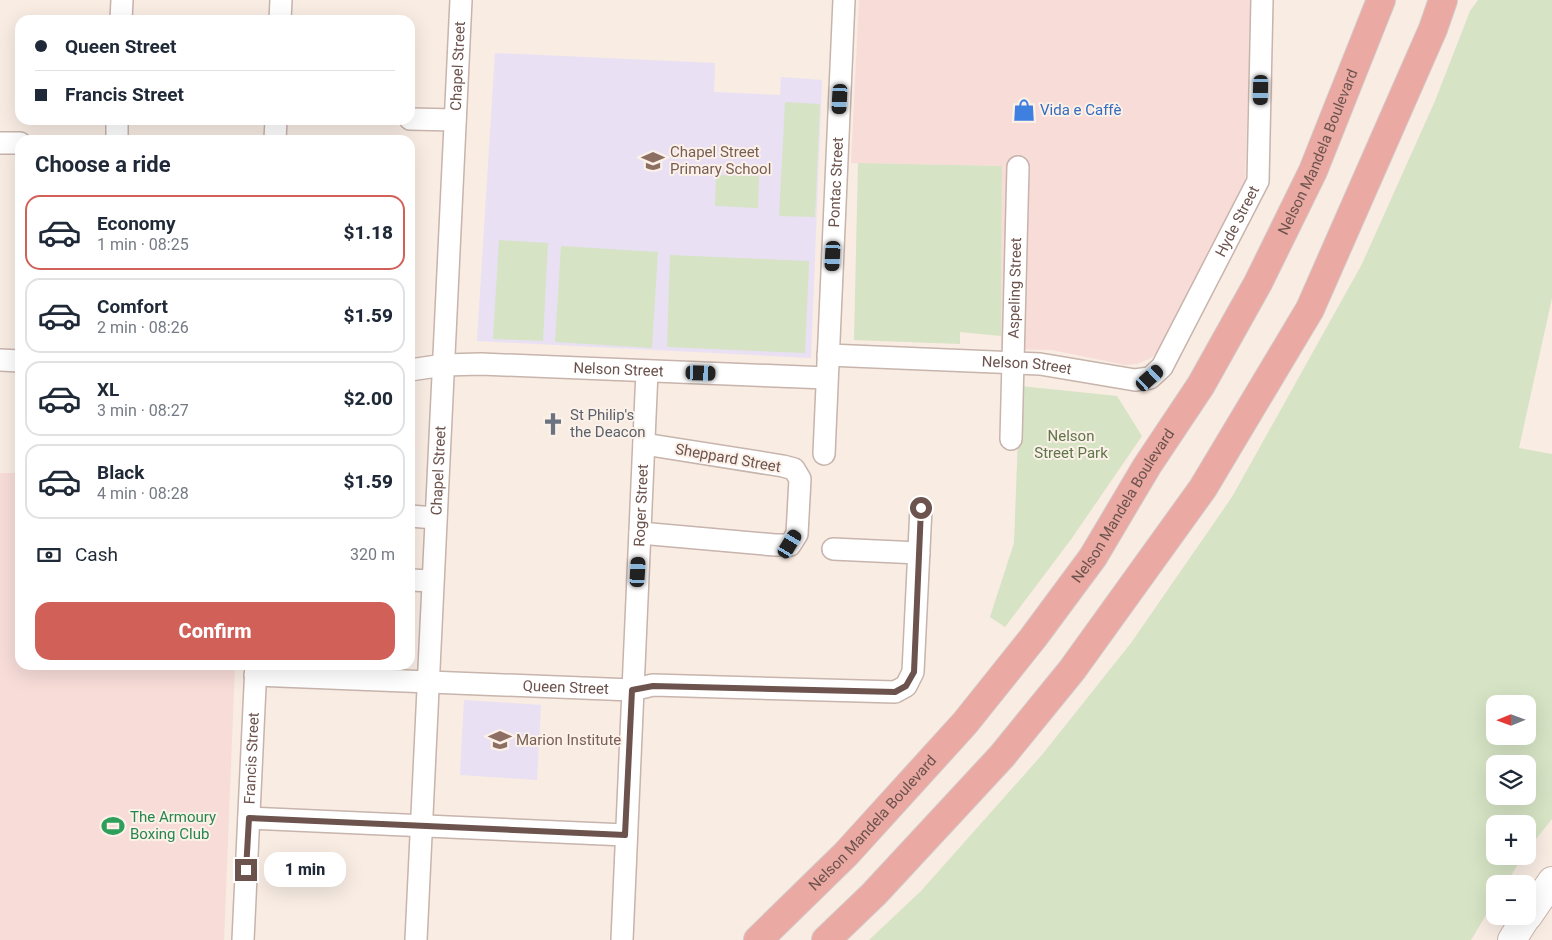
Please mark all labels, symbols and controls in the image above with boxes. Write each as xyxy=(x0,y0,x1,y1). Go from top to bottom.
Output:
street label: Chapel Street xyxy=(447,21,469,111)
text: Queen Street xyxy=(65,35,177,58)
street label: Nelson Mandela Boulevard xyxy=(1274,66,1362,238)
car xyxy=(1253,75,1268,105)
text: Francis Street xyxy=(65,83,184,106)
car xyxy=(831,84,848,114)
shop icon: Vida e Caffè xyxy=(1011,97,1037,123)
place label: Vida e Caffè xyxy=(1040,101,1121,119)
street label: Pontac Street xyxy=(825,137,847,228)
place label: Chapel Street Primary School xyxy=(670,143,771,178)
school or university icon: Chapel Street Primary School xyxy=(640,148,666,174)
text: Choose a ride xyxy=(35,152,171,177)
street label: Hyde Street xyxy=(1211,183,1263,260)
icon: car xyxy=(37,210,82,255)
text: Economy xyxy=(97,212,176,235)
text: $1.18 xyxy=(344,221,393,244)
text: 1 min · 08:25 xyxy=(97,235,189,254)
street label: Aspeling Street xyxy=(1005,237,1025,339)
car xyxy=(824,241,841,271)
icon: car xyxy=(37,293,82,338)
text: Comfort xyxy=(97,295,168,318)
text: $1.59 xyxy=(344,304,393,327)
text: 2 min · 08:26 xyxy=(97,318,189,337)
street label: Nelson Street xyxy=(981,353,1073,378)
street label: Nelson Street xyxy=(573,359,664,380)
car xyxy=(1133,362,1166,394)
car xyxy=(685,365,716,381)
icon: car xyxy=(37,376,82,421)
text: XL xyxy=(97,378,119,401)
text: $2.00 xyxy=(344,387,393,410)
text: 3 min · 08:27 xyxy=(97,401,189,420)
place label: St Philip's the Deacon xyxy=(570,406,646,441)
church icon: St Philip's the Deacon xyxy=(540,411,566,437)
street label: Chapel Street xyxy=(427,425,450,516)
street label: Nelson Mandela Boulevard xyxy=(1068,425,1178,586)
park label: Nelson Street Park xyxy=(1034,427,1108,462)
street label: Sheppard Street xyxy=(674,440,782,476)
icon: car xyxy=(37,459,82,504)
text: Black xyxy=(97,461,144,484)
street label: Roger Street xyxy=(630,464,652,547)
text: $1.59 xyxy=(344,470,393,493)
text: 4 min · 08:28 xyxy=(97,484,189,503)
route start xyxy=(910,497,932,519)
car xyxy=(775,527,804,561)
icon: cash xyxy=(35,541,63,569)
text: Cash xyxy=(75,543,118,566)
text: 320 m xyxy=(350,545,395,564)
car xyxy=(629,557,646,587)
button: Confirm xyxy=(35,602,395,660)
street label: Queen Street xyxy=(522,677,609,698)
north arrow xyxy=(1486,695,1536,745)
map controls xyxy=(1486,695,1536,925)
street label: Francis Street xyxy=(240,712,263,805)
school or university icon: Marion Institute xyxy=(487,727,513,753)
place label: Marion Institute xyxy=(516,731,621,749)
street label: Nelson Mandela Boulevard xyxy=(805,751,940,894)
button: layers xyxy=(1486,755,1536,805)
place label: The Armoury Boxing Club xyxy=(130,808,216,843)
sports icon: The Armoury Boxing Club xyxy=(100,813,126,839)
button: + xyxy=(1486,815,1536,865)
callout: 1 min xyxy=(264,852,346,888)
route end xyxy=(235,859,257,881)
text: 1 min xyxy=(285,860,325,879)
button: − xyxy=(1486,875,1536,925)

